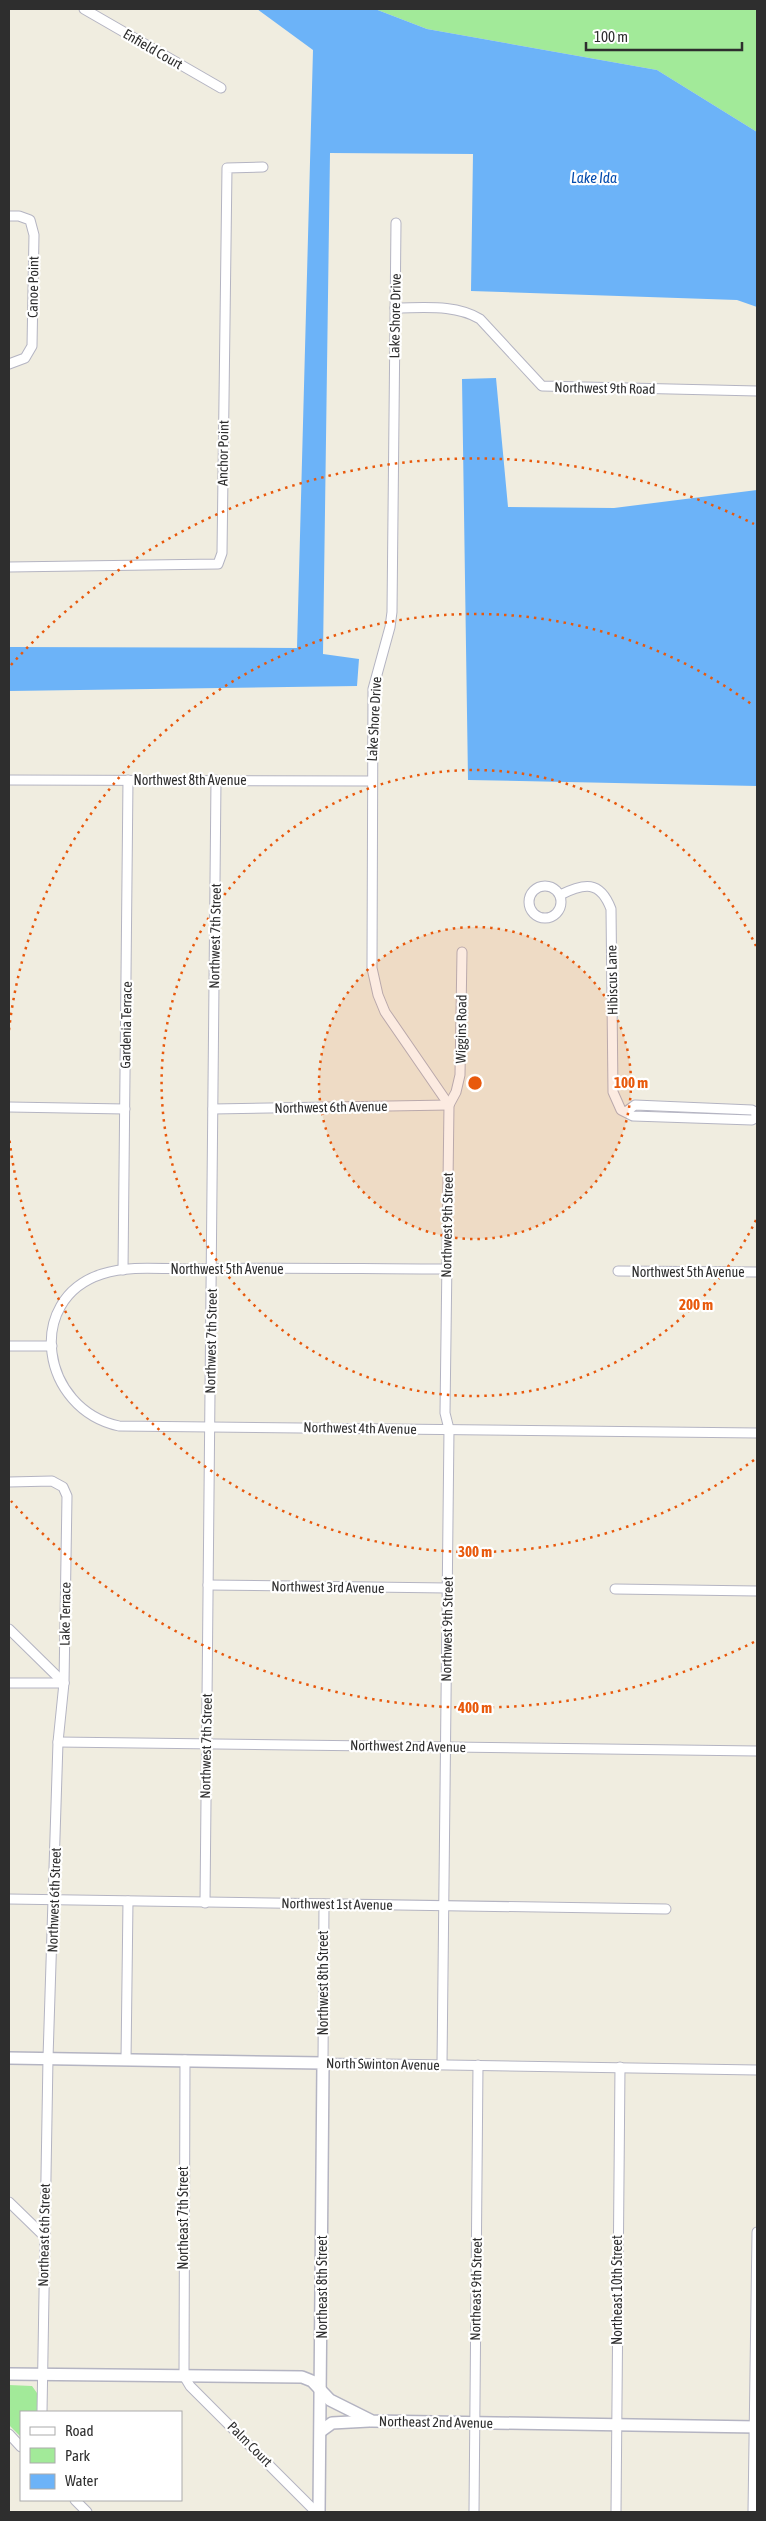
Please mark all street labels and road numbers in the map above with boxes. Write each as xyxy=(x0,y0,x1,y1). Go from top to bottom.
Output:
street label: Enfield Court xyxy=(120,26,186,72)
street label: Canoe Point xyxy=(24,256,42,318)
street label: Lake Shore Drive xyxy=(386,273,404,359)
street label: Northwest 9th Road xyxy=(554,379,656,397)
street label: Anchor Point xyxy=(214,420,232,486)
street label: Lake Shore Drive xyxy=(364,676,384,762)
street label: Northwest 8th Avenue xyxy=(133,772,247,788)
street label: Northwest 7th Street xyxy=(206,883,224,989)
street label: Hibiscus Lane xyxy=(603,945,621,1015)
street label: Gardenia Terrace xyxy=(117,981,135,1069)
street label: Wiggins Road xyxy=(452,994,470,1064)
street label: Northwest 6th Avenue xyxy=(274,1098,388,1116)
street label: Northwest 9th Street xyxy=(438,1172,456,1278)
street label: Northwest 5th Avenue xyxy=(170,1261,284,1277)
street label: Northwest 5th Avenue xyxy=(631,1264,745,1280)
street label: Northwest 7th Street xyxy=(202,1288,220,1394)
street label: Northwest 4th Avenue xyxy=(303,1419,417,1437)
street label: Northwest 9th Street xyxy=(438,1576,456,1682)
street label: Northwest 3rd Avenue xyxy=(271,1578,385,1596)
street label: Lake Terrace xyxy=(56,1582,74,1646)
street label: Northwest 7th Street xyxy=(197,1693,215,1799)
street label: Northwest 2nd Avenue xyxy=(350,1737,466,1755)
street label: Northwest 6th Street xyxy=(44,1847,64,1953)
street label: Northwest 1st Avenue xyxy=(281,1895,393,1913)
street label: Northwest 8th Street xyxy=(315,1930,331,2036)
street label: North Swinton Avenue xyxy=(326,2055,440,2073)
street label: Northeast 7th Street xyxy=(175,2166,191,2270)
street label: Northeast 6th Street xyxy=(35,2183,53,2287)
street label: Northeast 8th Street xyxy=(314,2235,330,2339)
street label: Northeast 10th Street xyxy=(609,2235,625,2345)
street label: Northeast 9th Street xyxy=(467,2237,485,2341)
street label: Northeast 2nd Avenue xyxy=(379,2413,493,2431)
street label: Palm Court xyxy=(224,2418,276,2470)

